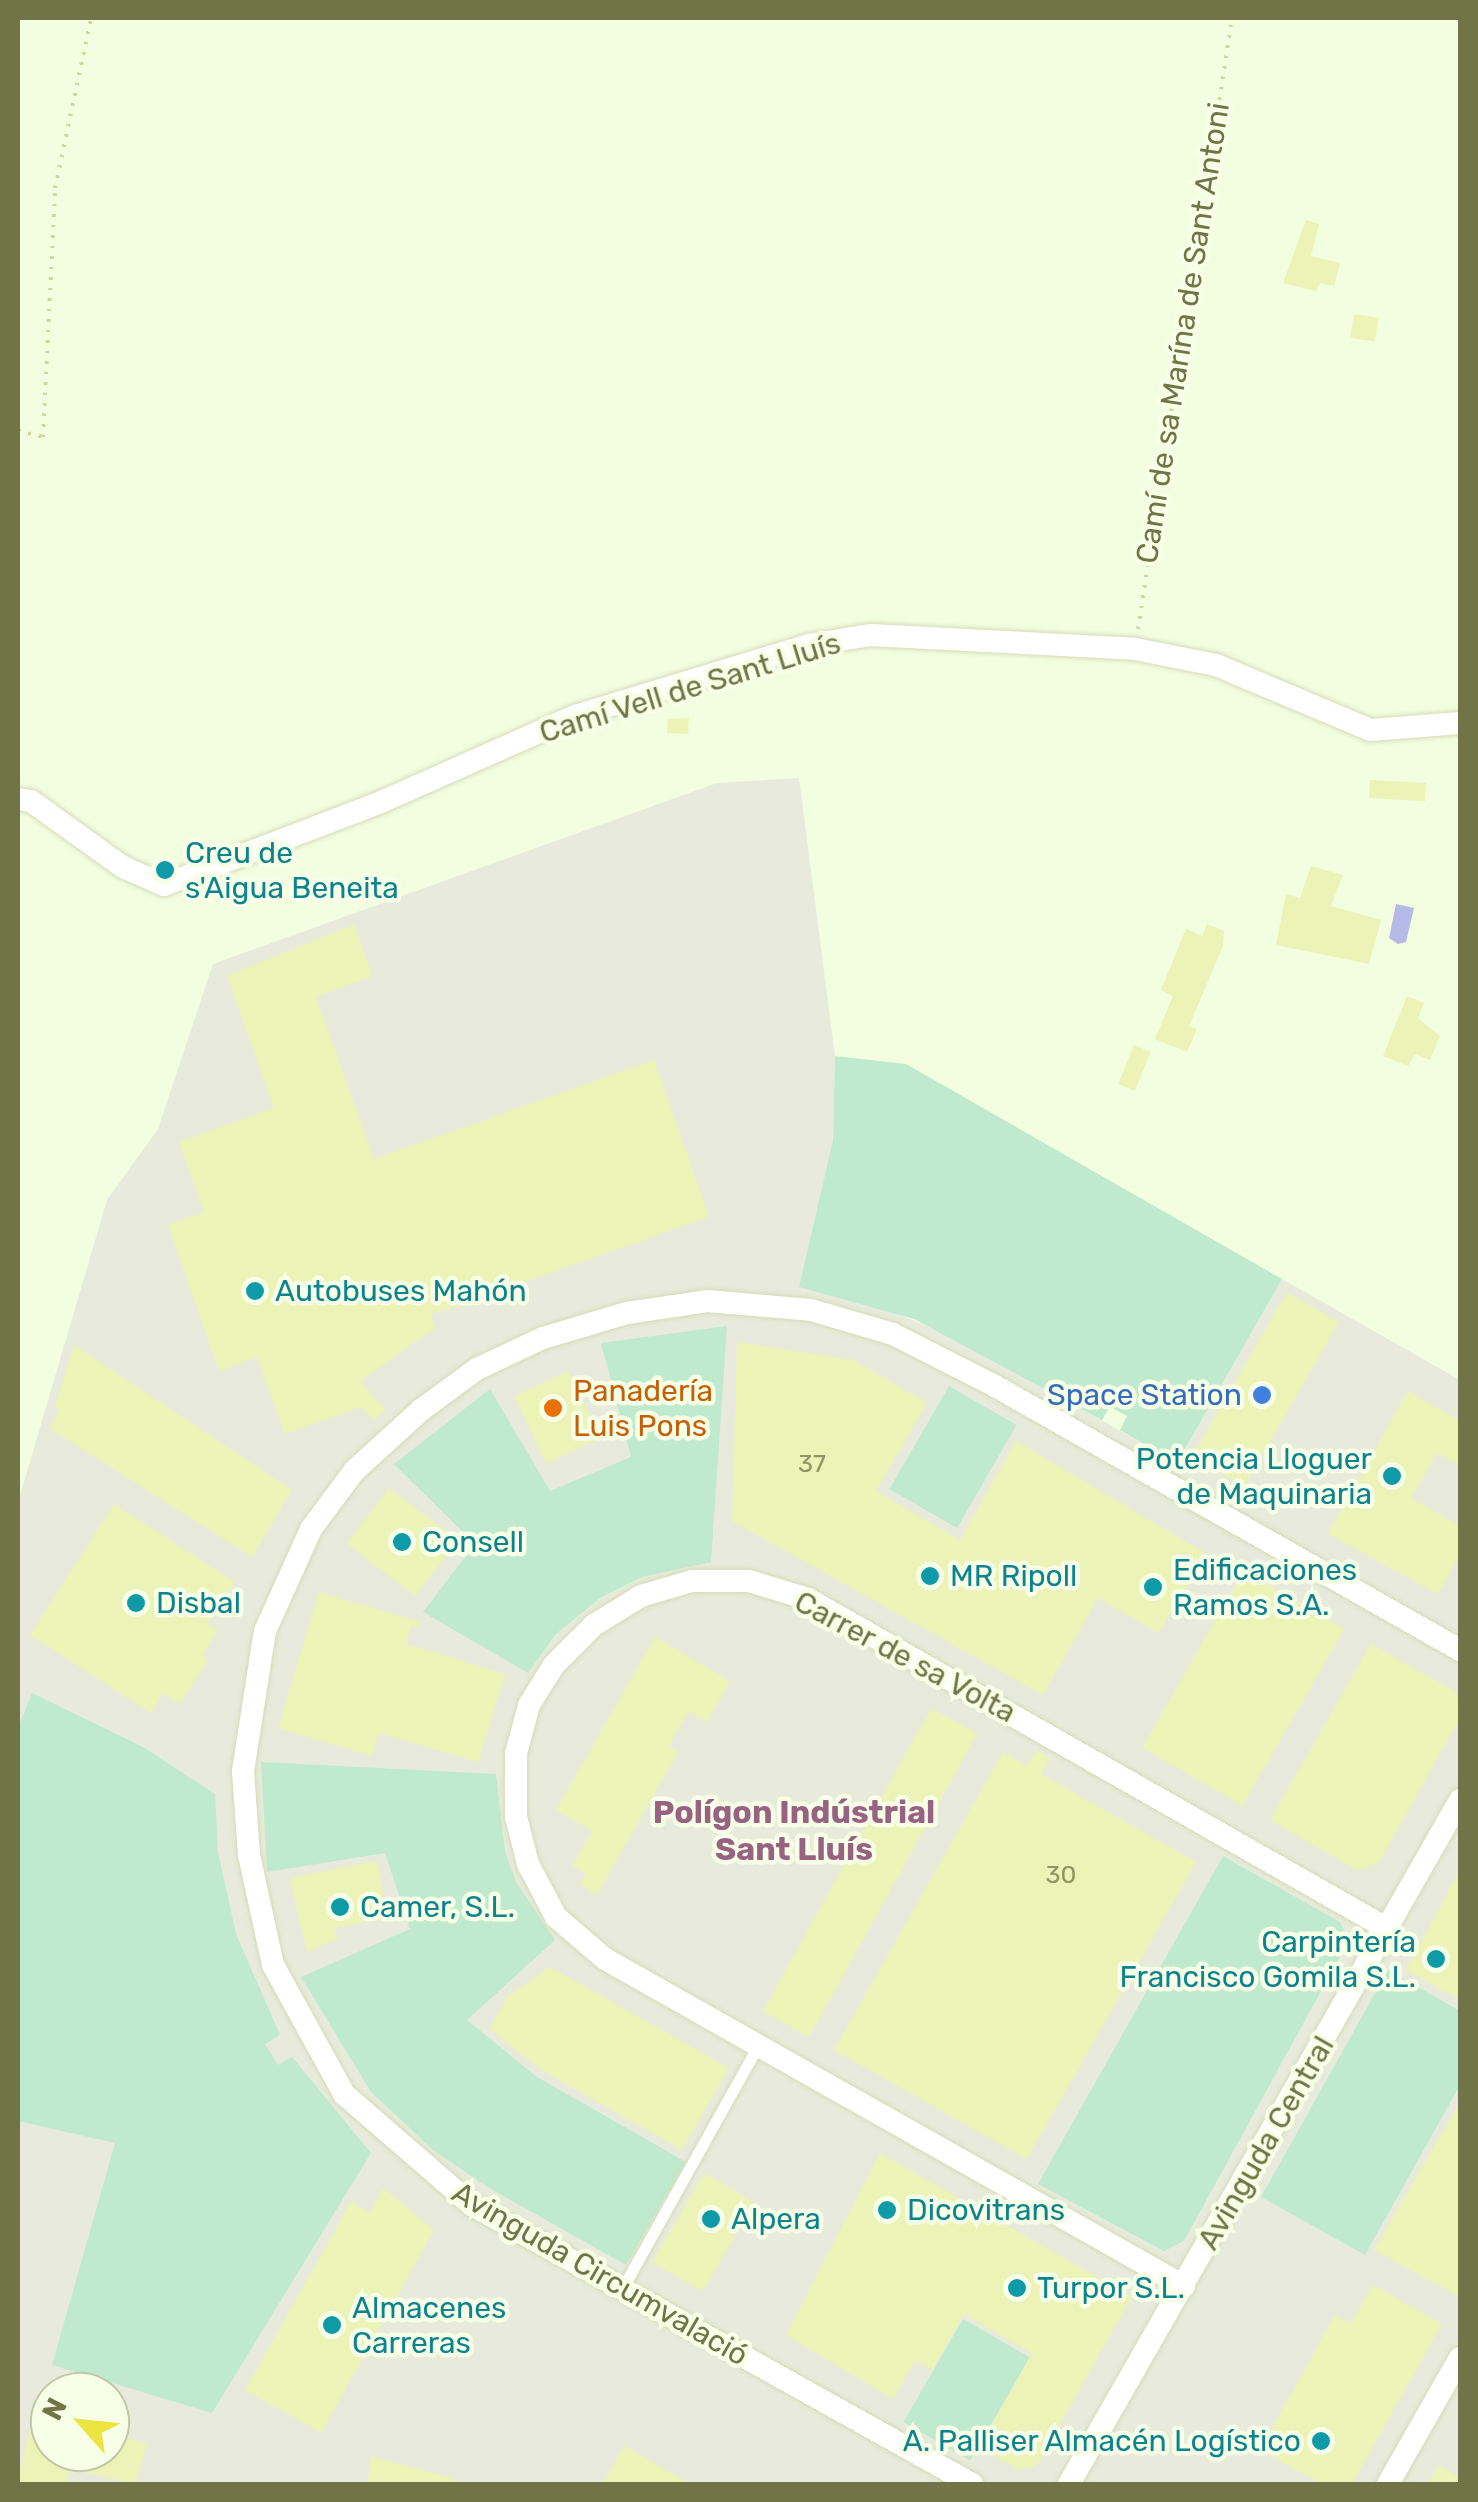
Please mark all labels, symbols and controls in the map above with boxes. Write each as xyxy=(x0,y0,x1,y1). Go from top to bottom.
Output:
street label: Camí de sa Marína de Sant Antoni xyxy=(1129,100,1237,566)
street label: Camí Vell de Sant Lluís xyxy=(535,625,845,751)
place label: Creu de s'Aigua Beneita xyxy=(185,835,399,906)
marker: Creu de s'Aigua Beneita xyxy=(154,859,176,881)
place label: Autobuses Mahón xyxy=(275,1273,527,1309)
marker: Autobuses Mahón xyxy=(244,1280,266,1302)
place label: Panadería Luis Pons xyxy=(573,1373,713,1444)
place label: Space Station xyxy=(1047,1377,1242,1413)
marker: Space Station xyxy=(1251,1384,1273,1406)
marker: Panadería Luis Pons xyxy=(542,1397,564,1419)
place label: Potencia Lloguer de Maquinaria xyxy=(1136,1441,1372,1512)
house number: 37 xyxy=(798,1449,826,1479)
marker: Potencia Lloguer de Maquinaria xyxy=(1381,1465,1403,1487)
place label: Consell xyxy=(422,1524,524,1560)
marker: Consell xyxy=(391,1531,413,1553)
place label: Edificaciones Ramos S.A. xyxy=(1173,1552,1357,1622)
place label: MR Ripoll xyxy=(950,1558,1077,1594)
marker: MR Ripoll xyxy=(919,1565,941,1587)
marker: Edificaciones Ramos S.A. xyxy=(1142,1576,1164,1598)
street label: Carrer de sa Volta xyxy=(788,1583,1022,1731)
place label: Disbal xyxy=(156,1585,241,1621)
marker: Disbal xyxy=(125,1592,147,1614)
district label: Polígon Indústrial Sant Lluís xyxy=(653,1794,935,1869)
house number: 30 xyxy=(1046,1860,1076,1890)
place label: Camer, S.L. xyxy=(360,1889,515,1925)
marker: Camer, S.L. xyxy=(329,1896,351,1918)
place label: Carpintería Francisco Gomila S.L. xyxy=(1120,1924,1416,1994)
marker: Carpintería Francisco Gomila S.L. xyxy=(1425,1948,1447,1970)
street label: Avinguda Central xyxy=(1190,2030,1342,2256)
street label: Avinguda Circumvalació xyxy=(446,2175,754,2373)
place label: Dicovitrans xyxy=(907,2192,1065,2228)
marker: Dicovitrans xyxy=(876,2199,898,2221)
place label: Alpera xyxy=(731,2201,821,2237)
marker: Alpera xyxy=(700,2208,722,2230)
place label: Turpor S.L. xyxy=(1037,2270,1186,2306)
marker: Turpor S.L. xyxy=(1006,2277,1028,2299)
place label: Almacenes Carreras xyxy=(352,2290,506,2360)
marker: Almacenes Carreras xyxy=(321,2314,343,2336)
north arrow xyxy=(30,2372,130,2472)
text: N xyxy=(35,2393,74,2426)
place label: A. Palliser Almacén Logístico xyxy=(901,2423,1301,2459)
marker: A. Palliser Almacén Logístico xyxy=(1310,2430,1332,2452)

